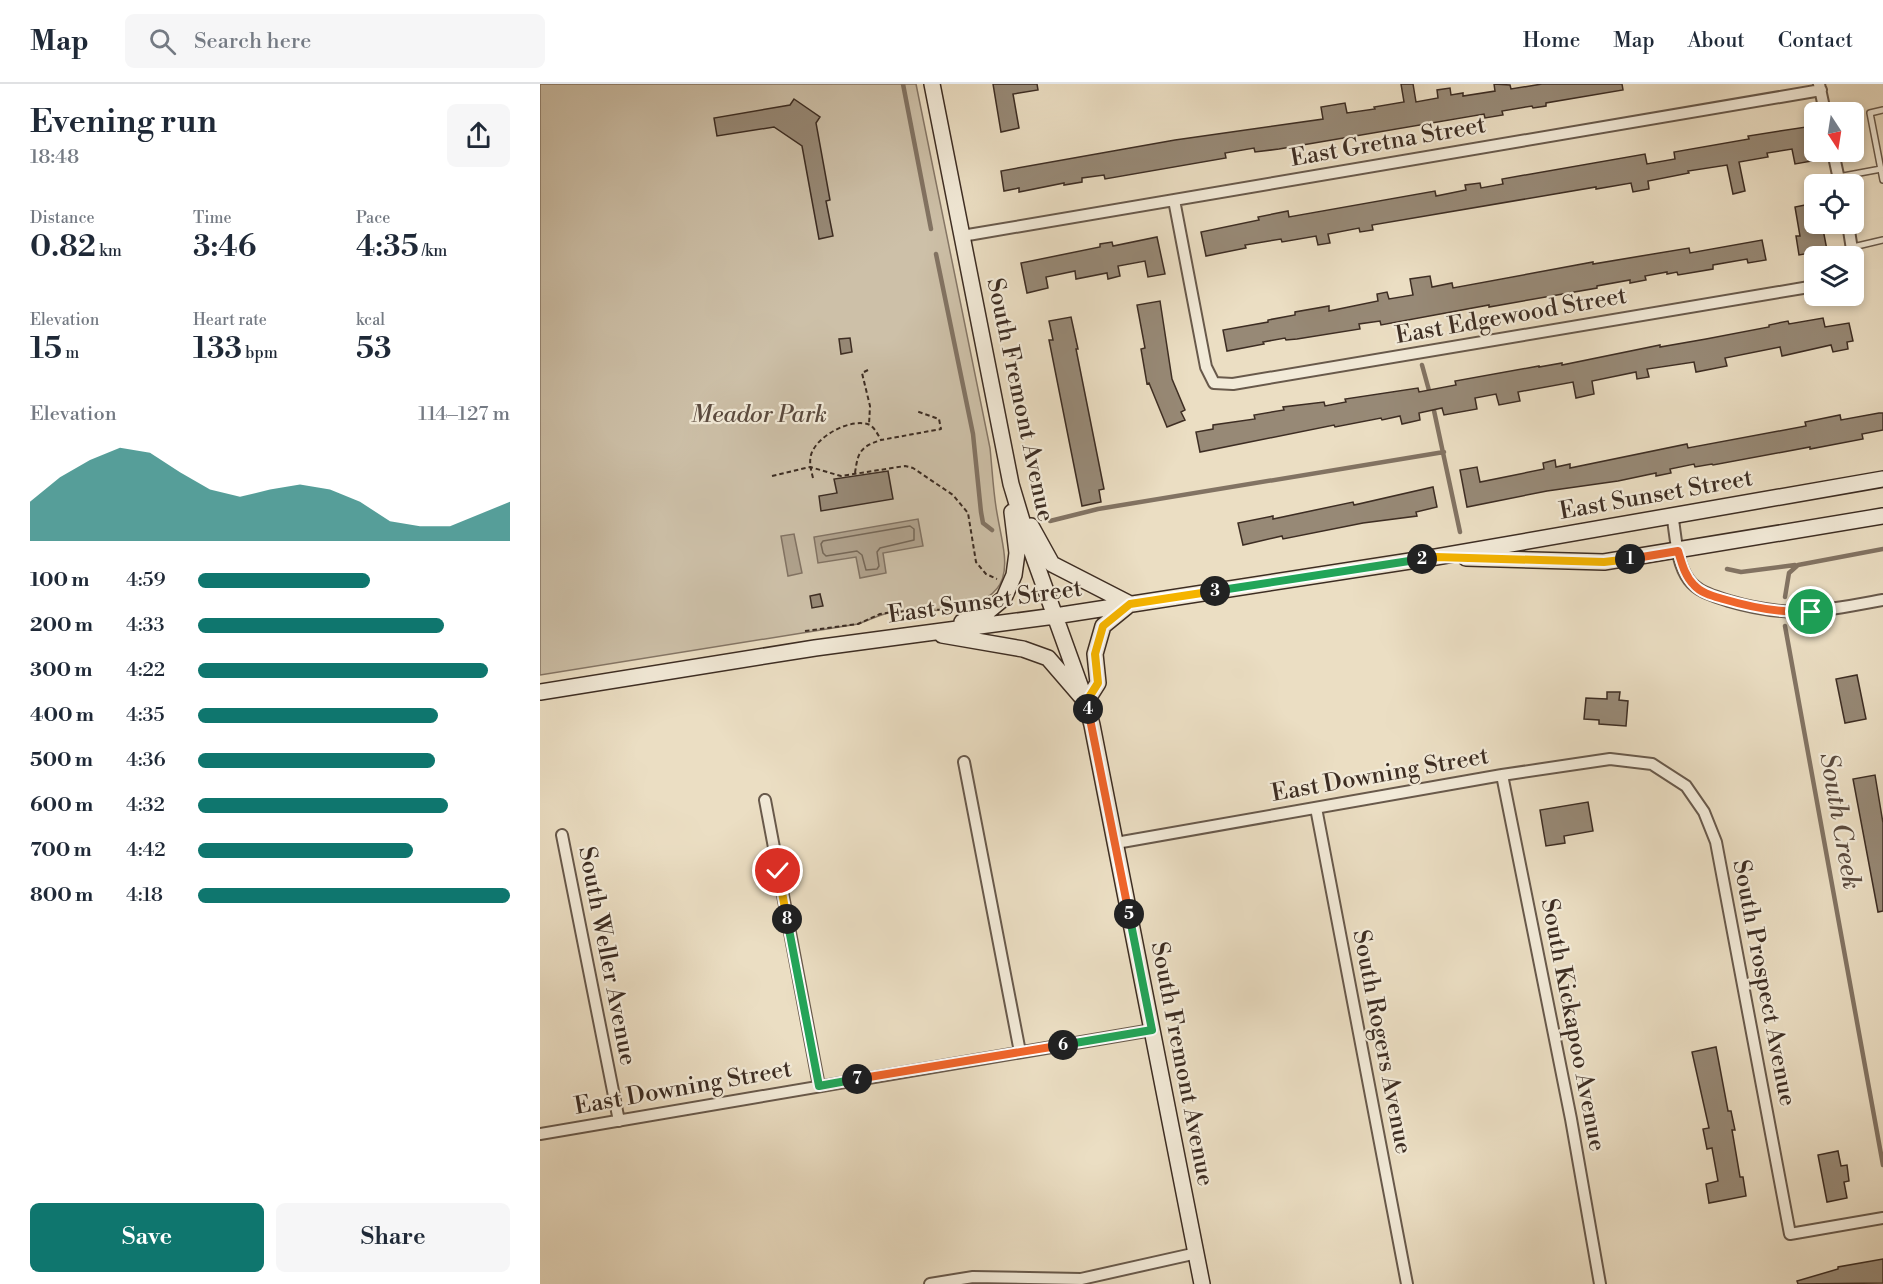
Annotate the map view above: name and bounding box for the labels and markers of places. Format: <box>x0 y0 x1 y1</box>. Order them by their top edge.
pin: 2 <box>1407 544 1437 574</box>
pin: 1 <box>1615 544 1645 574</box>
pin: 3 <box>1200 576 1230 606</box>
pin <box>1785 586 1836 637</box>
pin: 4 <box>1073 694 1103 724</box>
pin <box>752 845 803 896</box>
pin: 5 <box>1114 899 1144 929</box>
pin: 8 <box>772 904 802 934</box>
pin: 6 <box>1048 1030 1078 1060</box>
pin: 7 <box>842 1064 872 1094</box>

